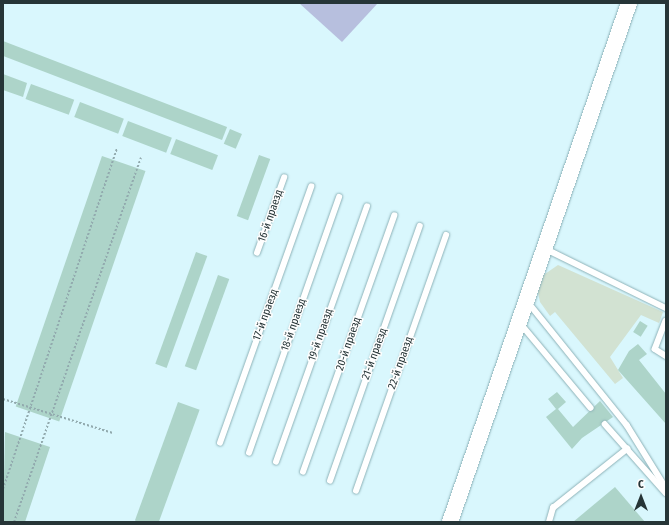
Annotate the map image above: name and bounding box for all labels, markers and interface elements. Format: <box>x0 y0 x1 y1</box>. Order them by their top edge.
street label: 16-й праезд <box>256 188 286 244</box>
street label: 17-й праезд <box>251 287 281 343</box>
street label: 18-й праезд <box>279 297 309 353</box>
street label: 19-й праезд <box>306 307 336 363</box>
street label: 20-й праезд <box>334 316 364 372</box>
street label: 21-й праезд <box>360 326 390 382</box>
street label: 22-й праезд <box>386 335 416 391</box>
north arrow <box>621 477 661 517</box>
text: С <box>638 478 644 491</box>

